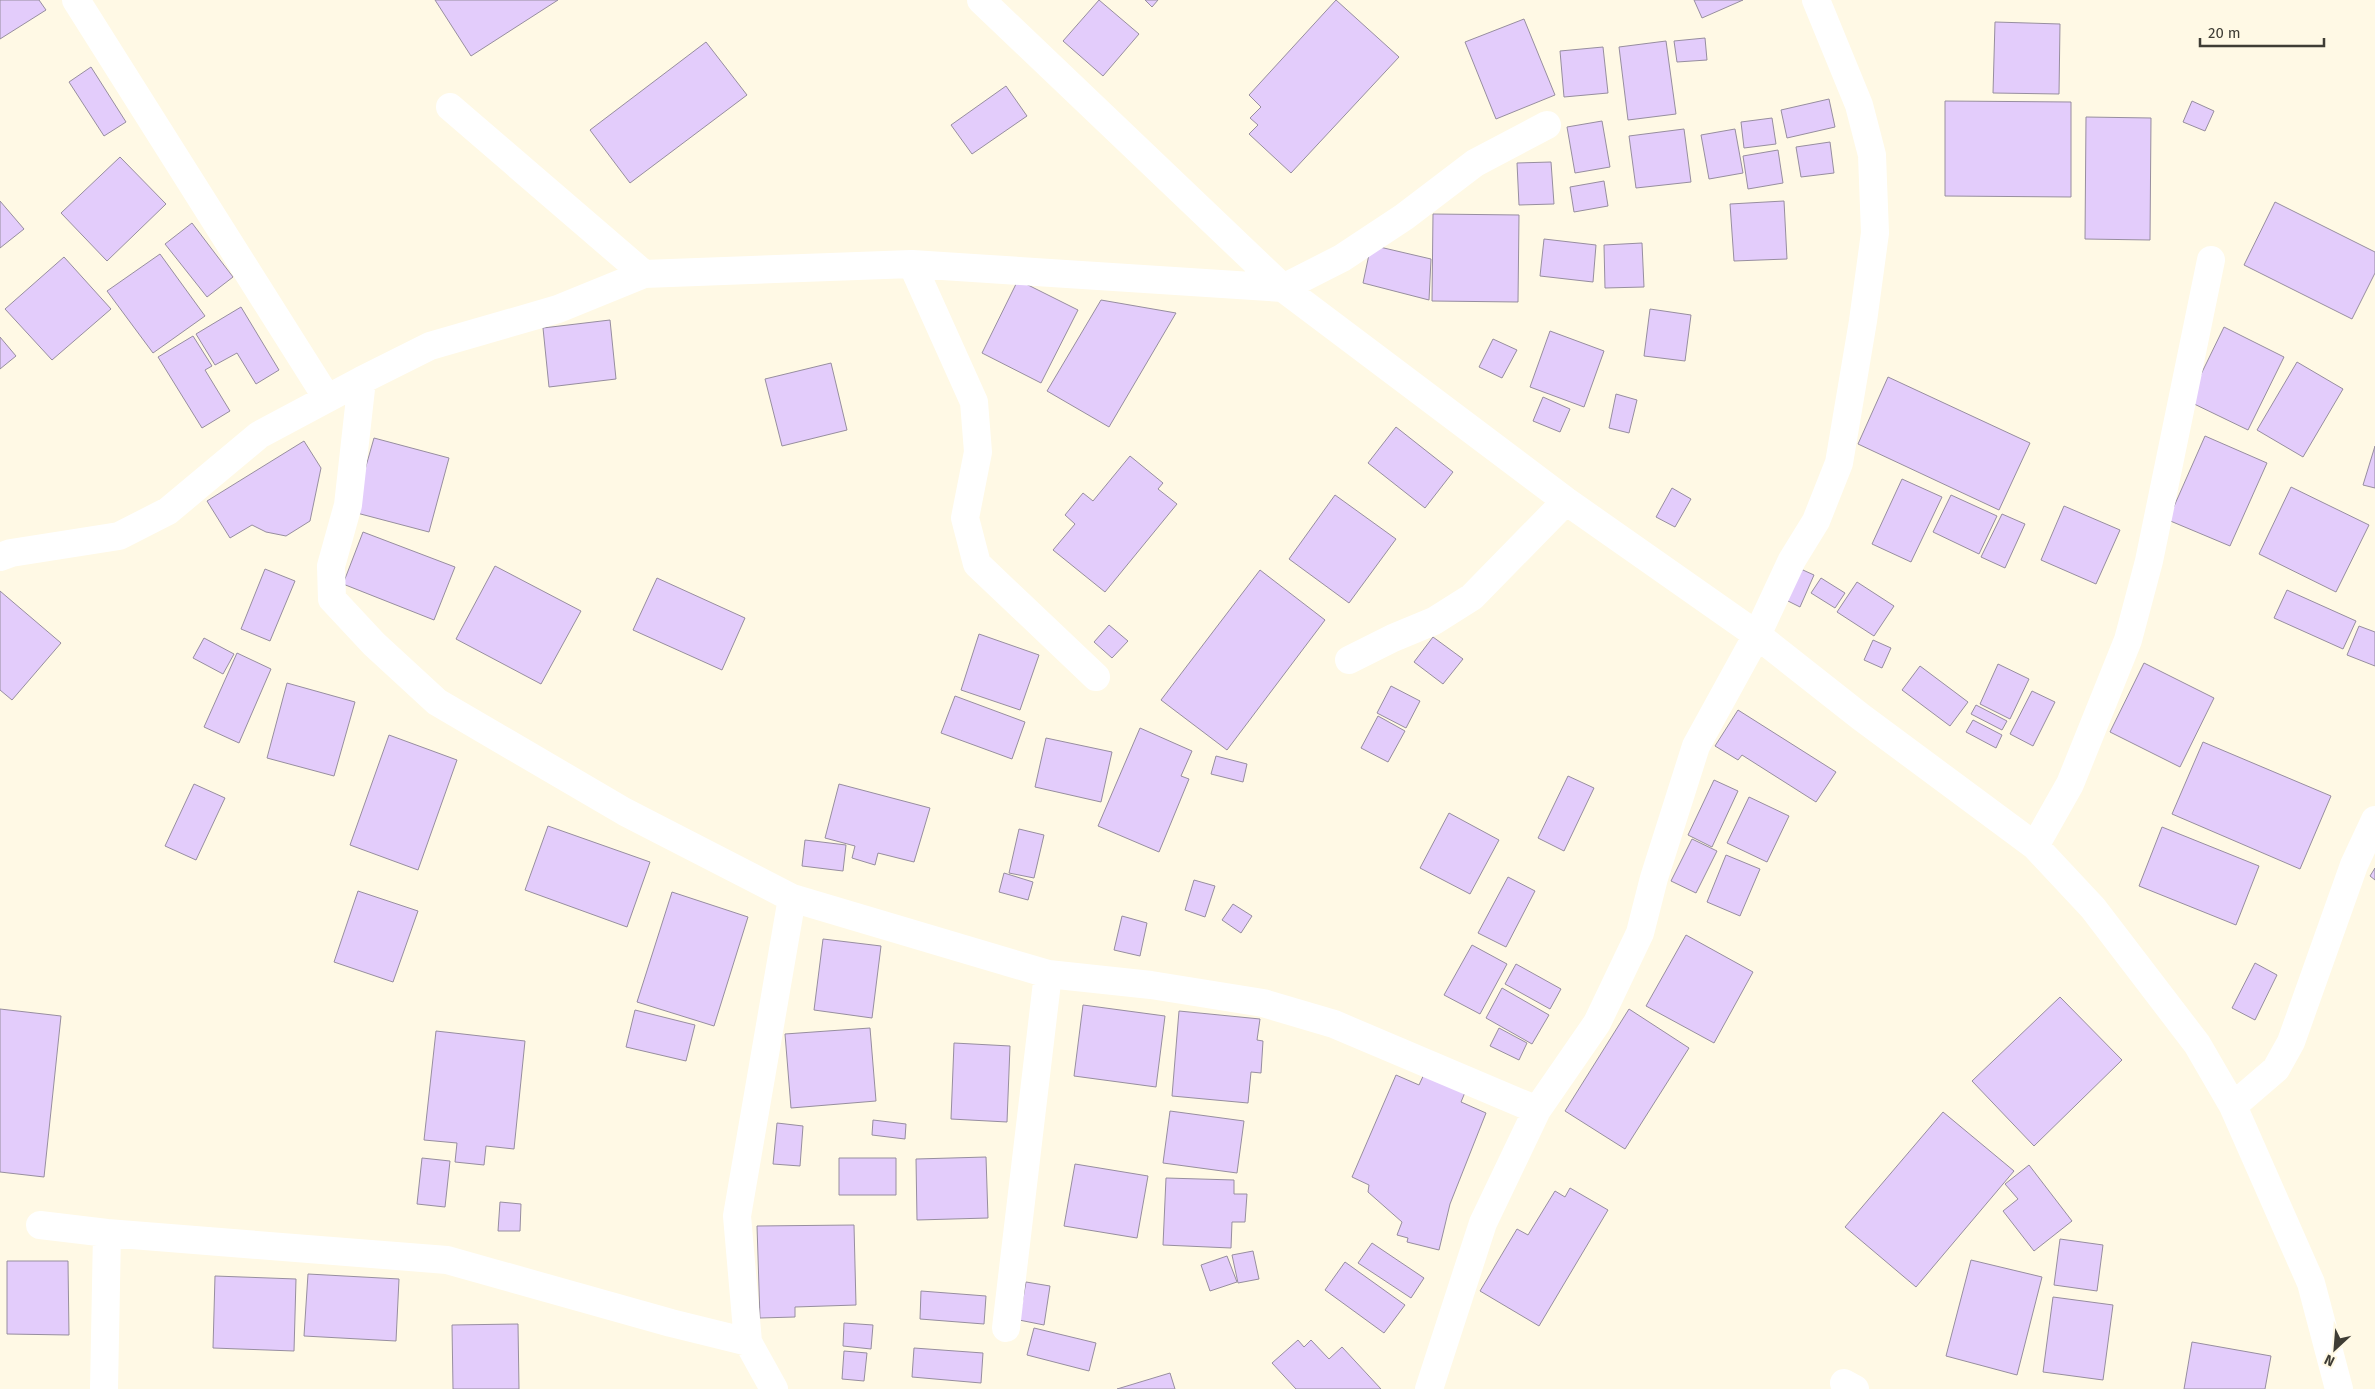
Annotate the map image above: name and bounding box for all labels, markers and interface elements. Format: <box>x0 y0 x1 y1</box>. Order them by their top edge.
scale bar <box>2200 15 2324 47</box>
text: 20 m <box>2208 24 2241 42</box>
north arrow <box>2310 1324 2360 1374</box>
text: N <box>2322 1351 2337 1370</box>

